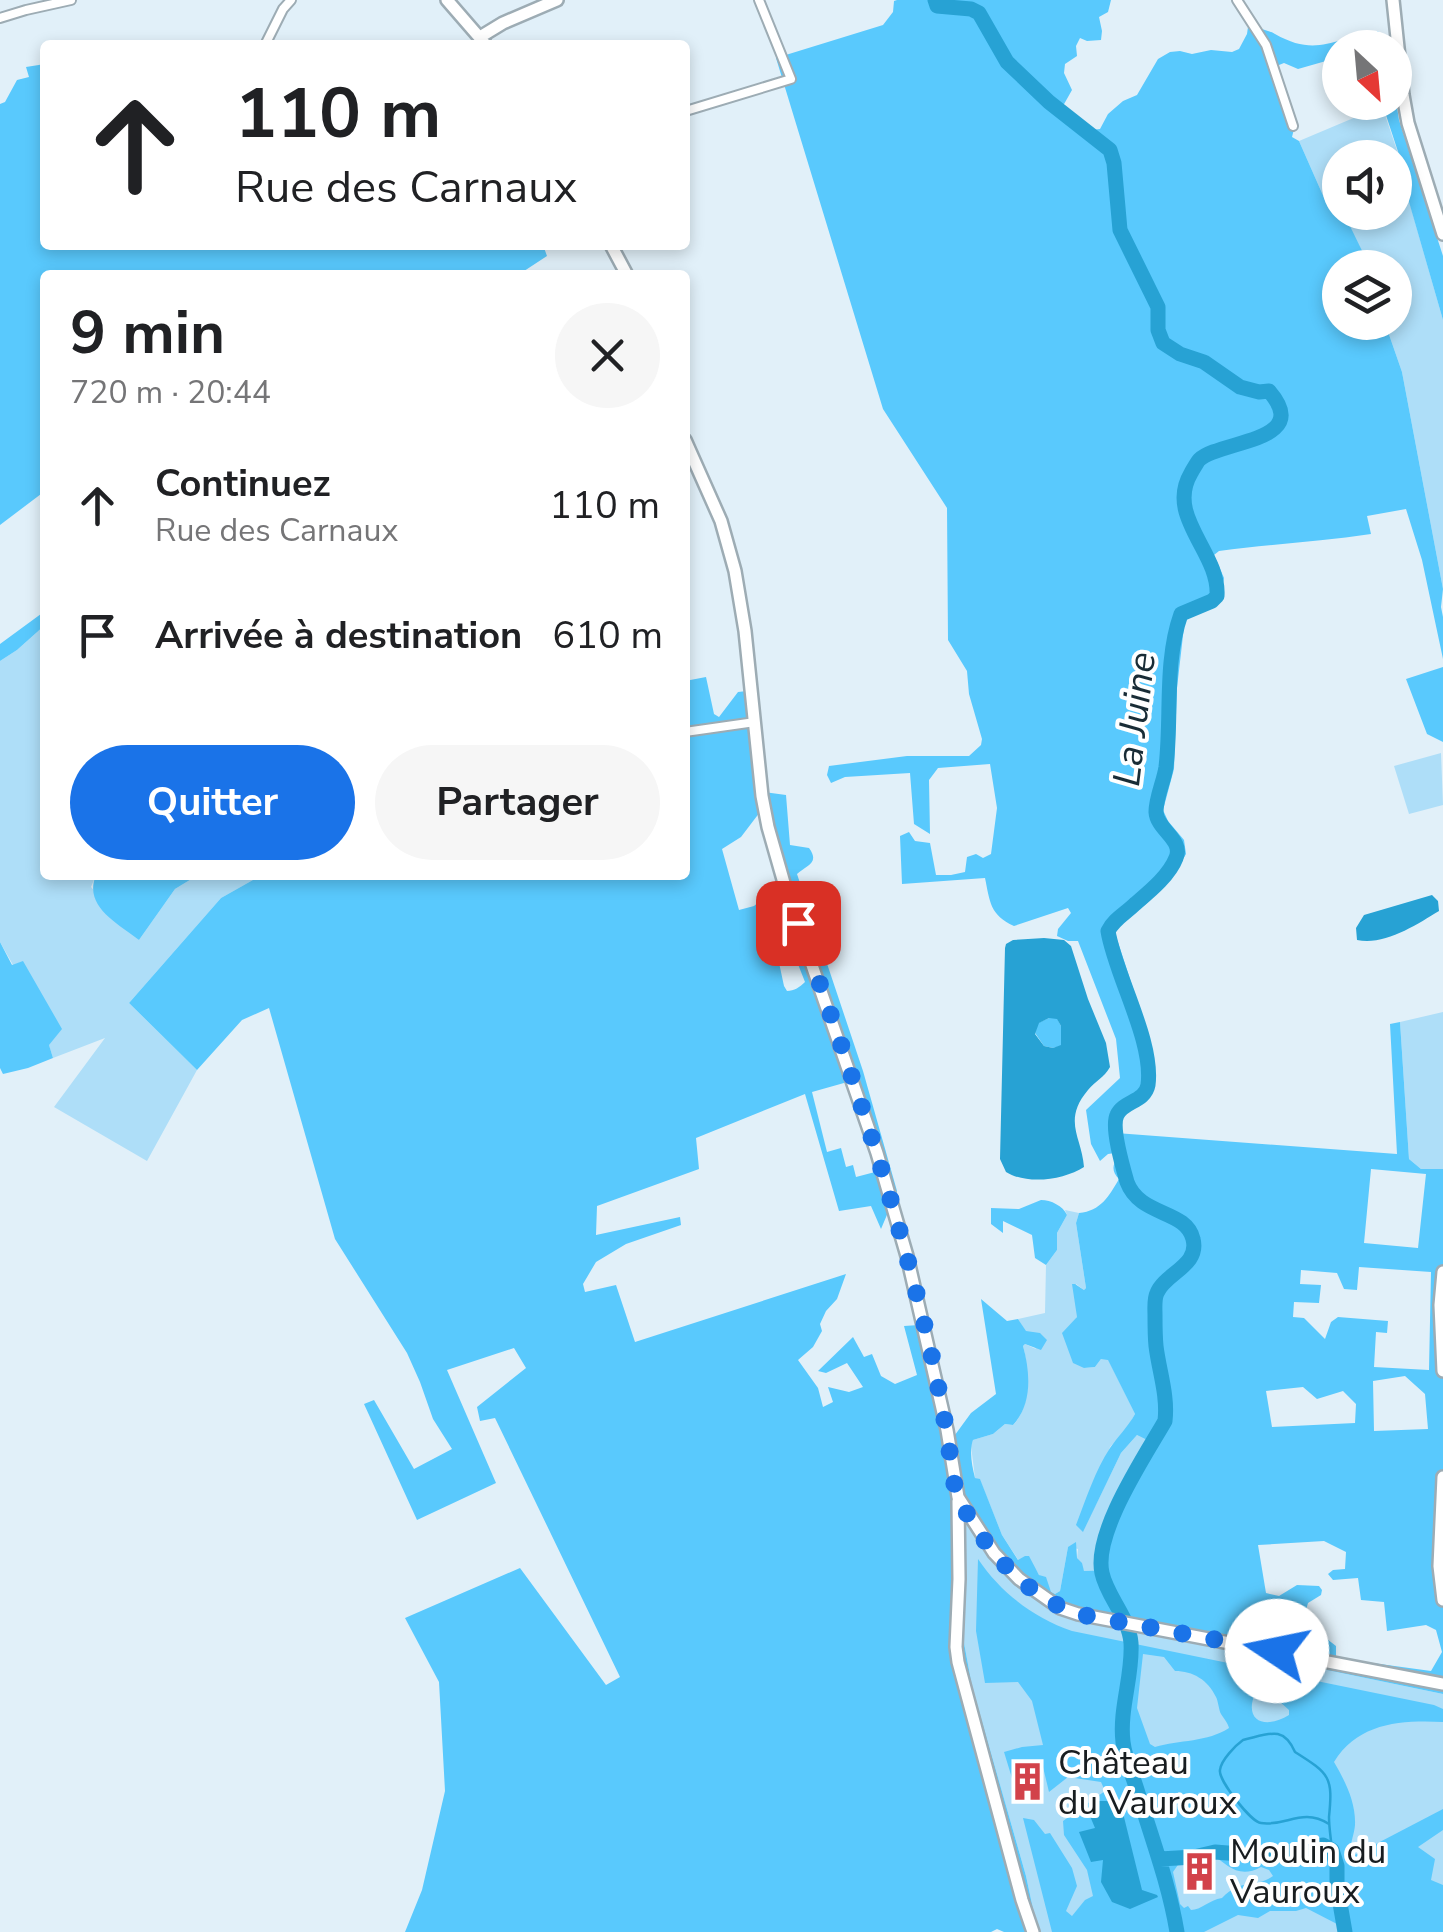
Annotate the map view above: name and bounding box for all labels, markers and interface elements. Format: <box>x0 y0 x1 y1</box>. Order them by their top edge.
north arrow <box>1322 30 1412 120</box>
map controls <box>1322 30 1412 340</box>
text: 110 m <box>235 66 441 162</box>
icon: ahead <box>70 80 200 210</box>
button: sound <box>1322 140 1412 230</box>
text: Rue des Carnaux <box>235 157 577 218</box>
button: layers <box>1322 250 1412 340</box>
text: 9 min <box>70 292 225 374</box>
button: close <box>555 303 660 408</box>
text: 720 m · 20:44 <box>70 371 271 414</box>
text: Continuez <box>155 458 330 509</box>
icon: ahead <box>70 478 125 533</box>
text: 110 m <box>549 480 660 531</box>
text: Rue des Carnaux <box>155 509 398 552</box>
icon: arrive <box>70 608 125 663</box>
text: Arrivée à destination <box>155 610 522 661</box>
text: 610 m <box>552 610 663 661</box>
water label: La Juine <box>1101 649 1168 789</box>
button: Quitter <box>70 745 355 860</box>
button: Partager <box>375 745 660 860</box>
pin <box>756 881 841 966</box>
icon: arrive <box>771 896 826 951</box>
position arrow <box>1225 1599 1329 1703</box>
place label: Château du Vauroux <box>1058 1739 1237 1826</box>
building icon: Château du Vauroux <box>1007 1761 1049 1803</box>
place label: Moulin du Vauroux <box>1229 1828 1386 1915</box>
building icon: Moulin du Vauroux <box>1179 1850 1221 1892</box>

